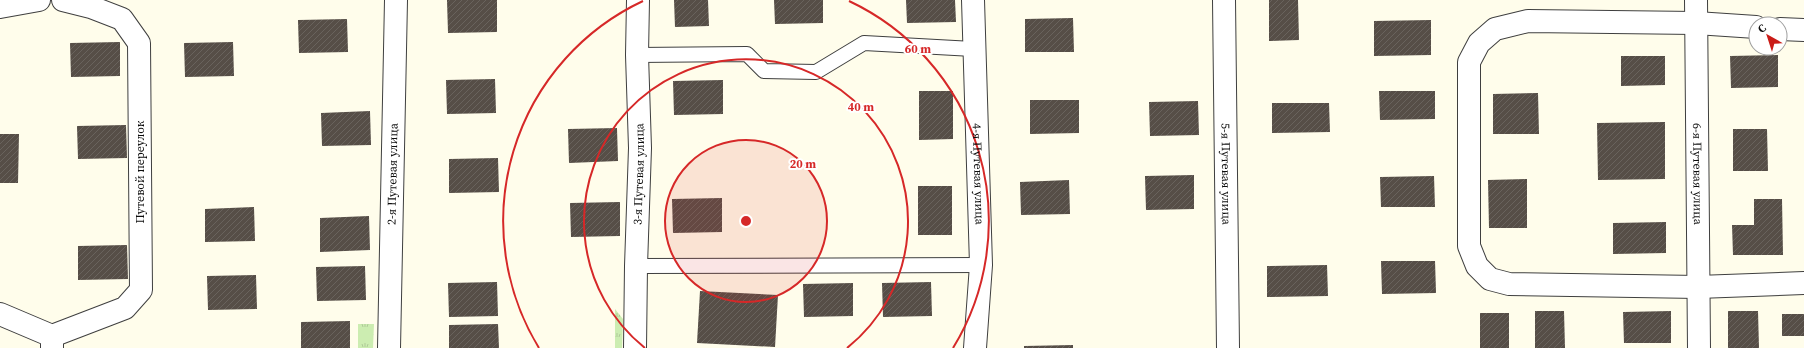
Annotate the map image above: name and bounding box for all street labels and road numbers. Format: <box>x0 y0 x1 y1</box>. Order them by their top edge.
street label: Путевой переулок <box>132 120 148 223</box>
street label: 2-я Путевая улица <box>383 122 402 225</box>
street label: 3-я Путевая улица <box>629 122 648 225</box>
street label: 4-я Путевая улица <box>969 123 988 226</box>
street label: 5-я Путевая улица <box>1217 123 1235 226</box>
street label: 6-я Путевая улица <box>1689 123 1706 226</box>

